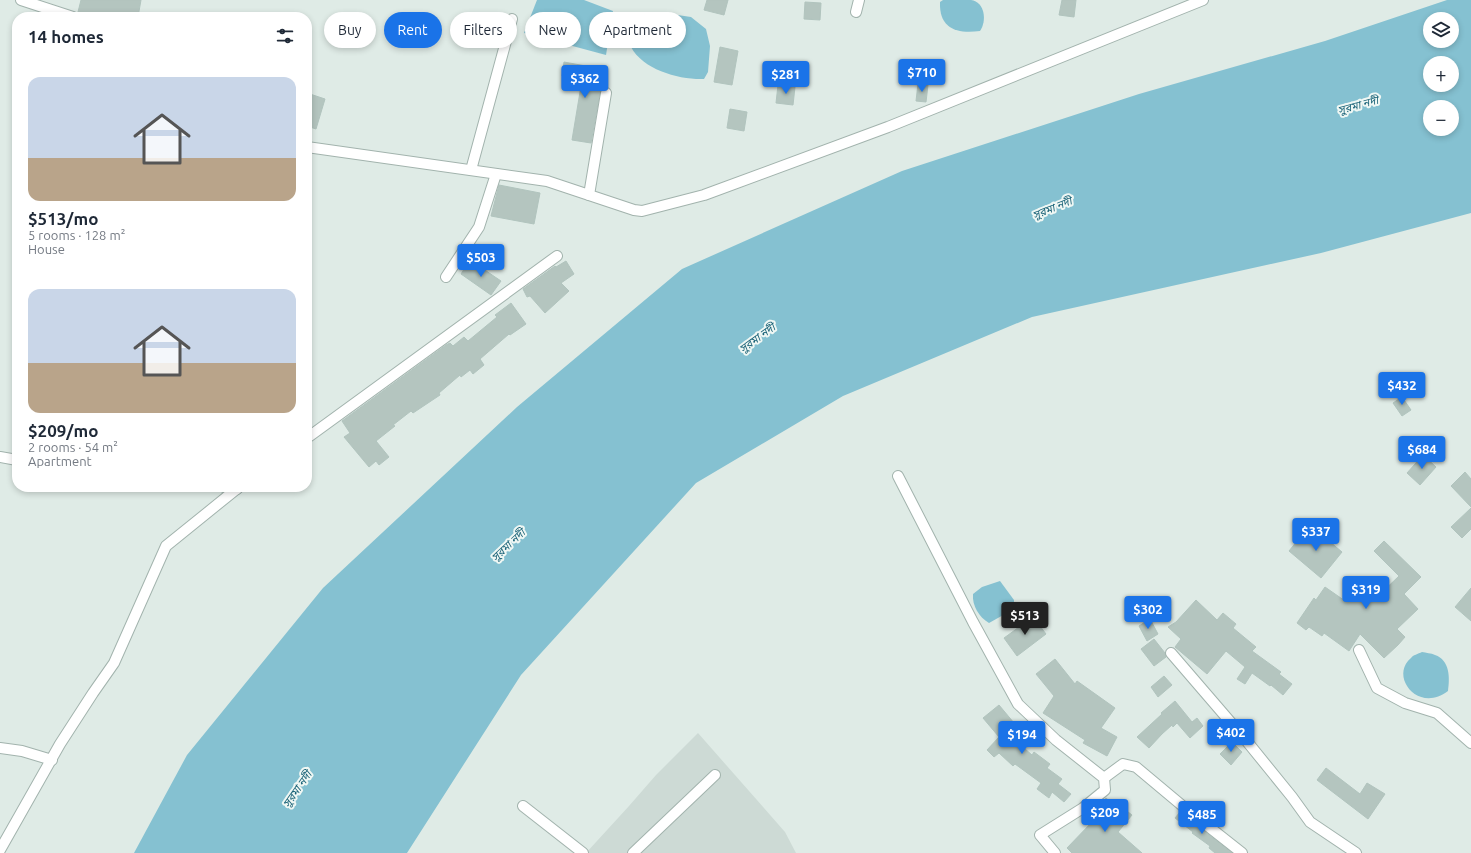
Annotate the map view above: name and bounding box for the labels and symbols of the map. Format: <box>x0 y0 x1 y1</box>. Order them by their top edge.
pin: $710 <box>898 59 946 93</box>
pin: $281 <box>762 61 810 95</box>
pin: $362 <box>561 65 609 99</box>
water label: সুরমা নদী <box>1337 93 1382 117</box>
water label: সুরমা নদী <box>1031 194 1076 222</box>
pin: $503 <box>457 244 505 278</box>
water label: সুরমা নদী <box>737 320 779 356</box>
pin: $432 <box>1378 372 1426 406</box>
pin: $684 <box>1398 436 1446 470</box>
pin: $337 <box>1292 518 1340 552</box>
water label: সুরমা নদী <box>489 525 529 564</box>
pin: $319 <box>1342 576 1390 610</box>
pin: $302 <box>1124 596 1172 630</box>
pin: $513 <box>1001 602 1049 636</box>
pin: $402 <box>1207 719 1255 753</box>
pin: $194 <box>998 721 1046 755</box>
water label: সুরমা নদী <box>280 767 316 810</box>
pin: $209 <box>1081 799 1129 833</box>
pin: $485 <box>1178 801 1226 835</box>

